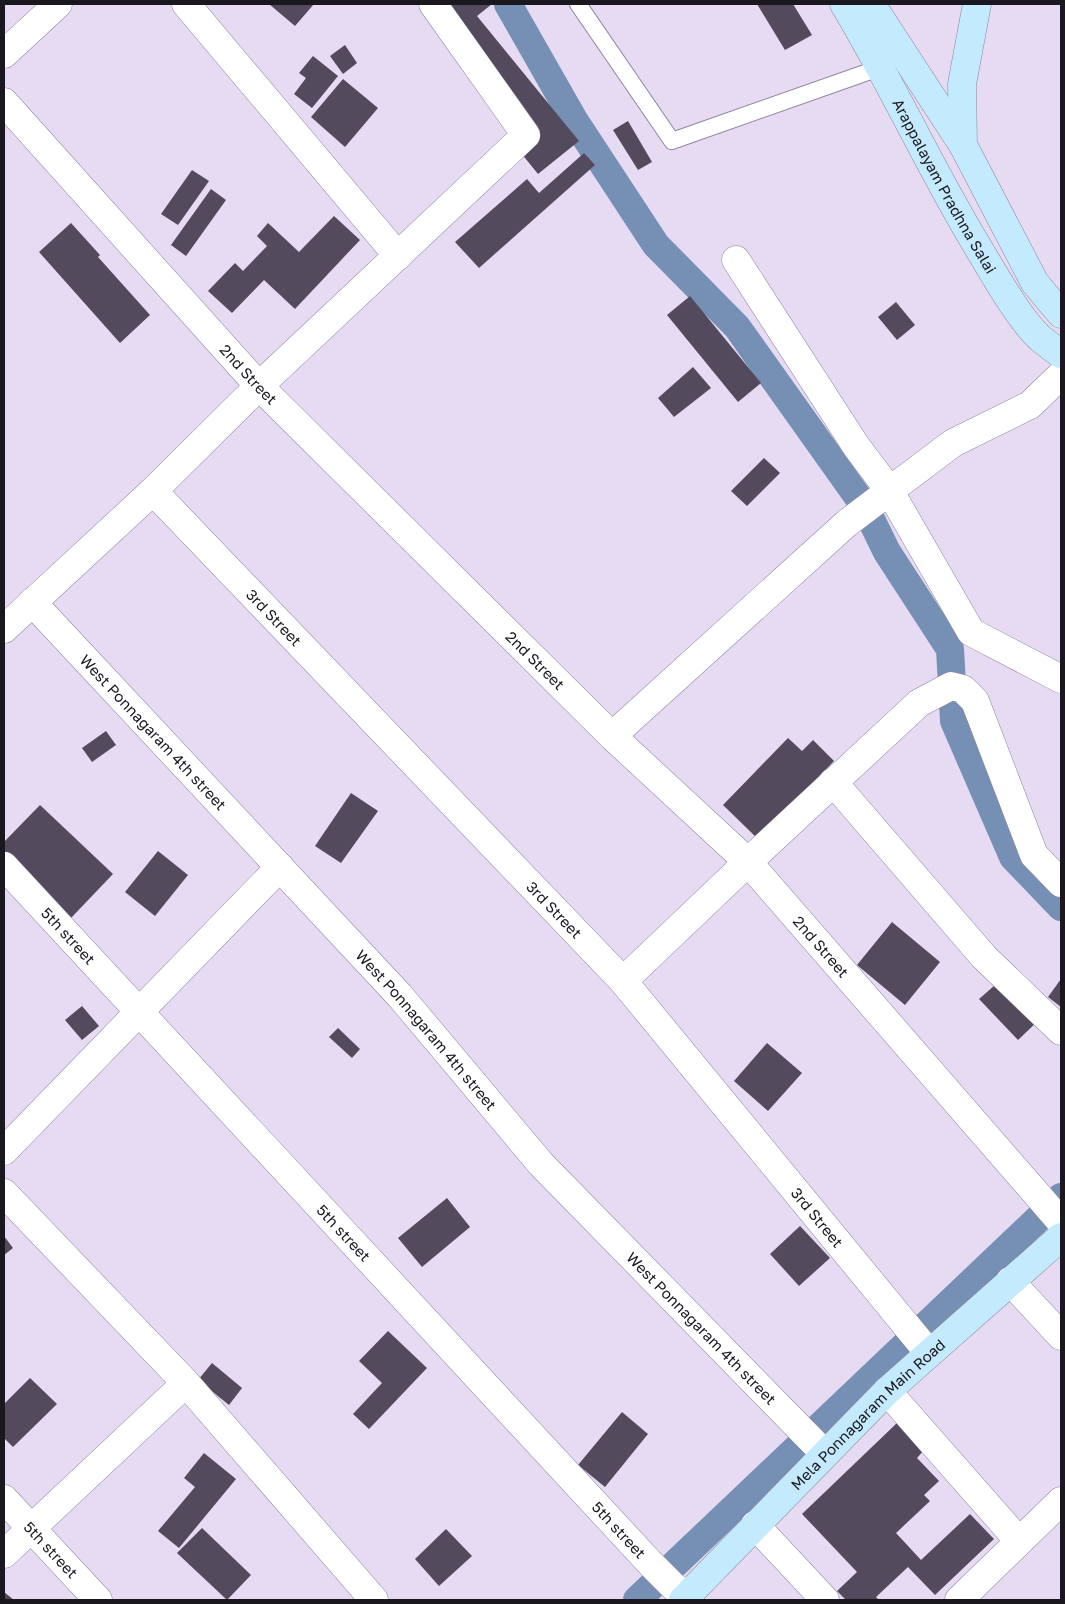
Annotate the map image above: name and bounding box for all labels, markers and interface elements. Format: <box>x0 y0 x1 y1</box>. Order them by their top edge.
street label: Arappalayam Pradhna Salai <box>889 95 1000 276</box>
street label: 2nd Street <box>217 340 281 408</box>
street label: 3rd Street <box>243 585 306 649</box>
street label: 2nd Street <box>502 627 569 693</box>
street label: West Ponnagaram 4th street <box>77 651 230 814</box>
street label: 3rd Street <box>523 877 586 942</box>
street label: 5th street <box>38 904 99 968</box>
street label: 2nd Street <box>790 912 853 981</box>
street label: West Ponnagaram 4th street <box>352 946 501 1114</box>
street label: 3rd Street <box>788 1184 847 1251</box>
street label: 5th street <box>313 1201 375 1265</box>
street label: West Ponnagaram 4th street <box>623 1248 780 1408</box>
street label: Mela Ponnagaram Main Road <box>787 1335 949 1493</box>
street label: 5th street <box>589 1498 650 1562</box>
street label: 5th street <box>20 1517 82 1582</box>

